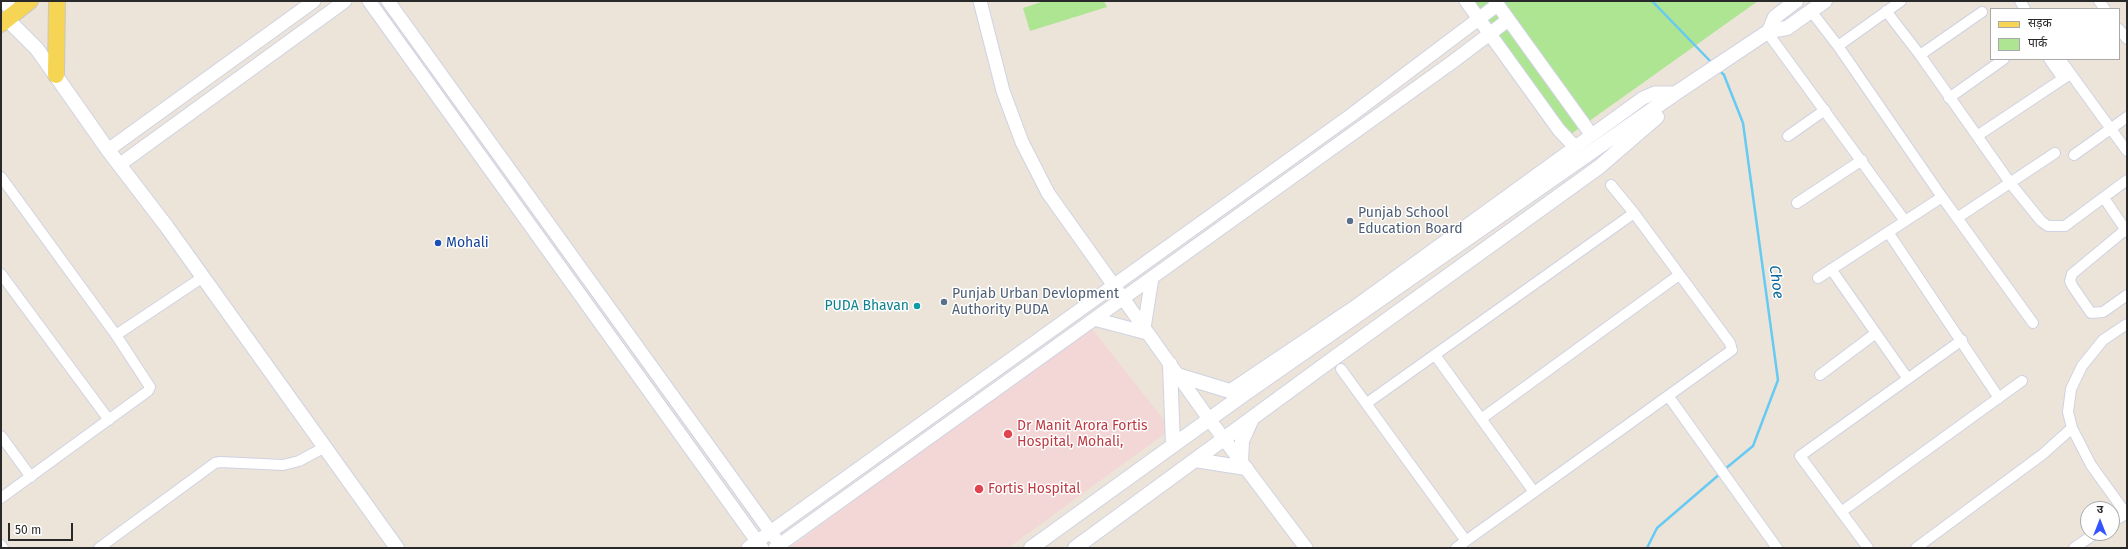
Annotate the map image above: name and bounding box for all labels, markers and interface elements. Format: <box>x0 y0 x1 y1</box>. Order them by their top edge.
legend <box>1990 8 2120 60</box>
text: सड़क <box>2028 16 2052 30</box>
text: पार्क <box>2028 36 2047 50</box>
place label: Punjab School Education Board <box>1358 205 1463 238</box>
marker: Punjab School Education Board <box>1345 216 1355 226</box>
place label: Mohali <box>446 235 489 251</box>
marker: Mohali <box>433 238 443 248</box>
water label: Choe <box>1765 264 1787 300</box>
place label: Punjab Urban Devlopment Authority PUDA <box>952 286 1119 318</box>
marker: Punjab Urban Devlopment Authority PUDA <box>939 297 949 307</box>
place label: PUDA Bhavan <box>824 298 909 314</box>
marker: PUDA Bhavan <box>912 301 922 311</box>
place label: Dr Manit Arora Fortis Hospital, Mohali, <box>1017 418 1147 450</box>
marker: Dr Manit Arora Fortis Hospital, Mohali, <box>1002 428 1014 440</box>
place label: Fortis Hospital <box>988 481 1080 497</box>
marker: Fortis Hospital <box>973 483 985 495</box>
north arrow <box>2080 501 2120 541</box>
text: उ <box>2097 503 2103 516</box>
scale bar <box>10 515 75 541</box>
text: 50 m <box>15 523 41 537</box>

